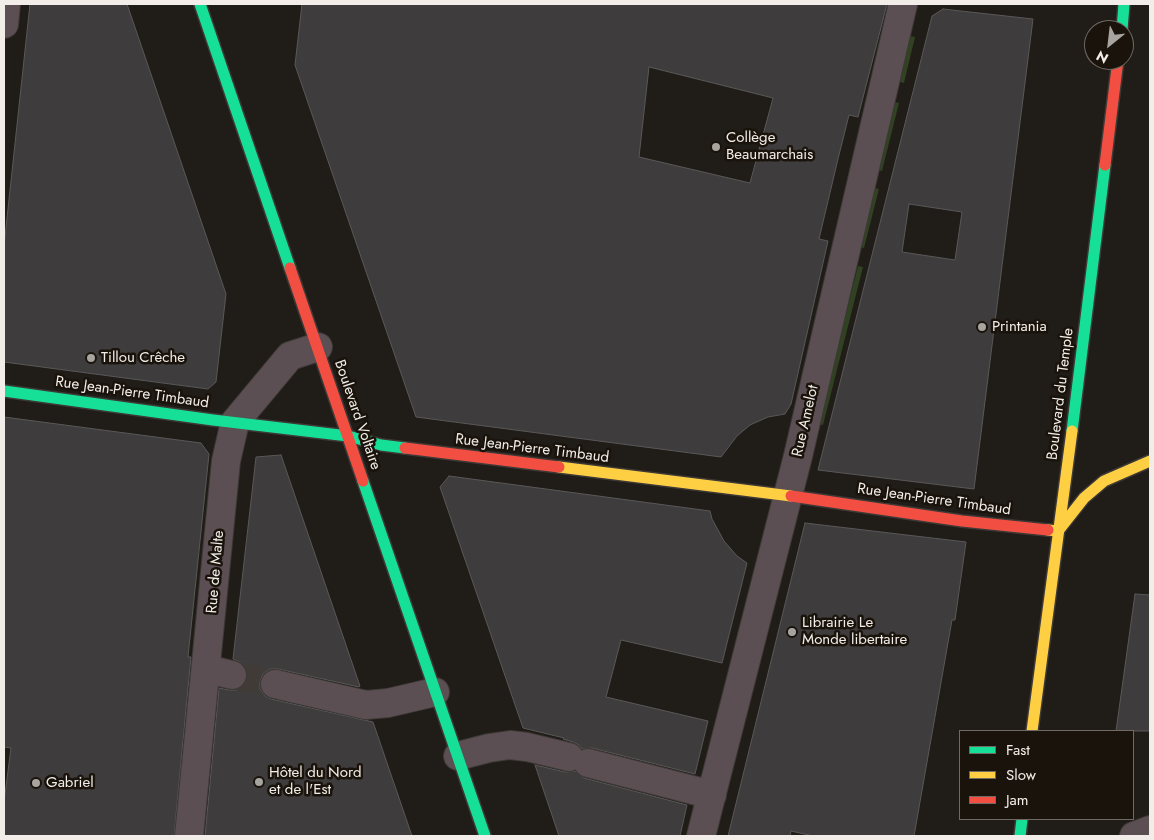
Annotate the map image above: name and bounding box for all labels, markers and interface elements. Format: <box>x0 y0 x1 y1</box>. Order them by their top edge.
north arrow <box>1084 20 1134 70</box>
text: N <box>1092 46 1112 69</box>
place label: Collège Beaumarchais <box>726 129 813 164</box>
marker: Collège Beaumarchais <box>710 141 722 153</box>
place label: Printania <box>992 318 1047 336</box>
marker: Printania <box>976 321 988 333</box>
street label: Boulevard du Temple <box>1044 327 1078 461</box>
place label: Tillou Crêche <box>101 349 185 367</box>
marker: Tillou Crêche <box>85 352 97 364</box>
street label: Boulevard Voltaire <box>330 358 384 472</box>
street label: Rue Jean-Pierre Timbaud <box>54 373 210 413</box>
street label: Rue Amelot <box>789 383 823 459</box>
street label: Rue Jean-Pierre Timbaud <box>454 431 610 467</box>
street label: Rue Jean-Pierre Timbaud <box>856 480 1012 520</box>
street label: Rue de Malte <box>203 530 229 614</box>
place label: Librairie Le Monde libertaire <box>802 614 907 649</box>
marker: Librairie Le Monde libertaire <box>786 626 798 638</box>
legend <box>959 730 1134 820</box>
text: Fast <box>1006 739 1030 761</box>
place label: Hôtel du Nord et de l'Est <box>269 764 362 799</box>
text: Slow <box>1006 764 1036 786</box>
place label: Gabriel <box>46 774 94 792</box>
marker: Hôtel du Nord et de l'Est <box>253 776 265 788</box>
marker: Gabriel <box>30 777 42 789</box>
text: Jam <box>1006 789 1029 811</box>

